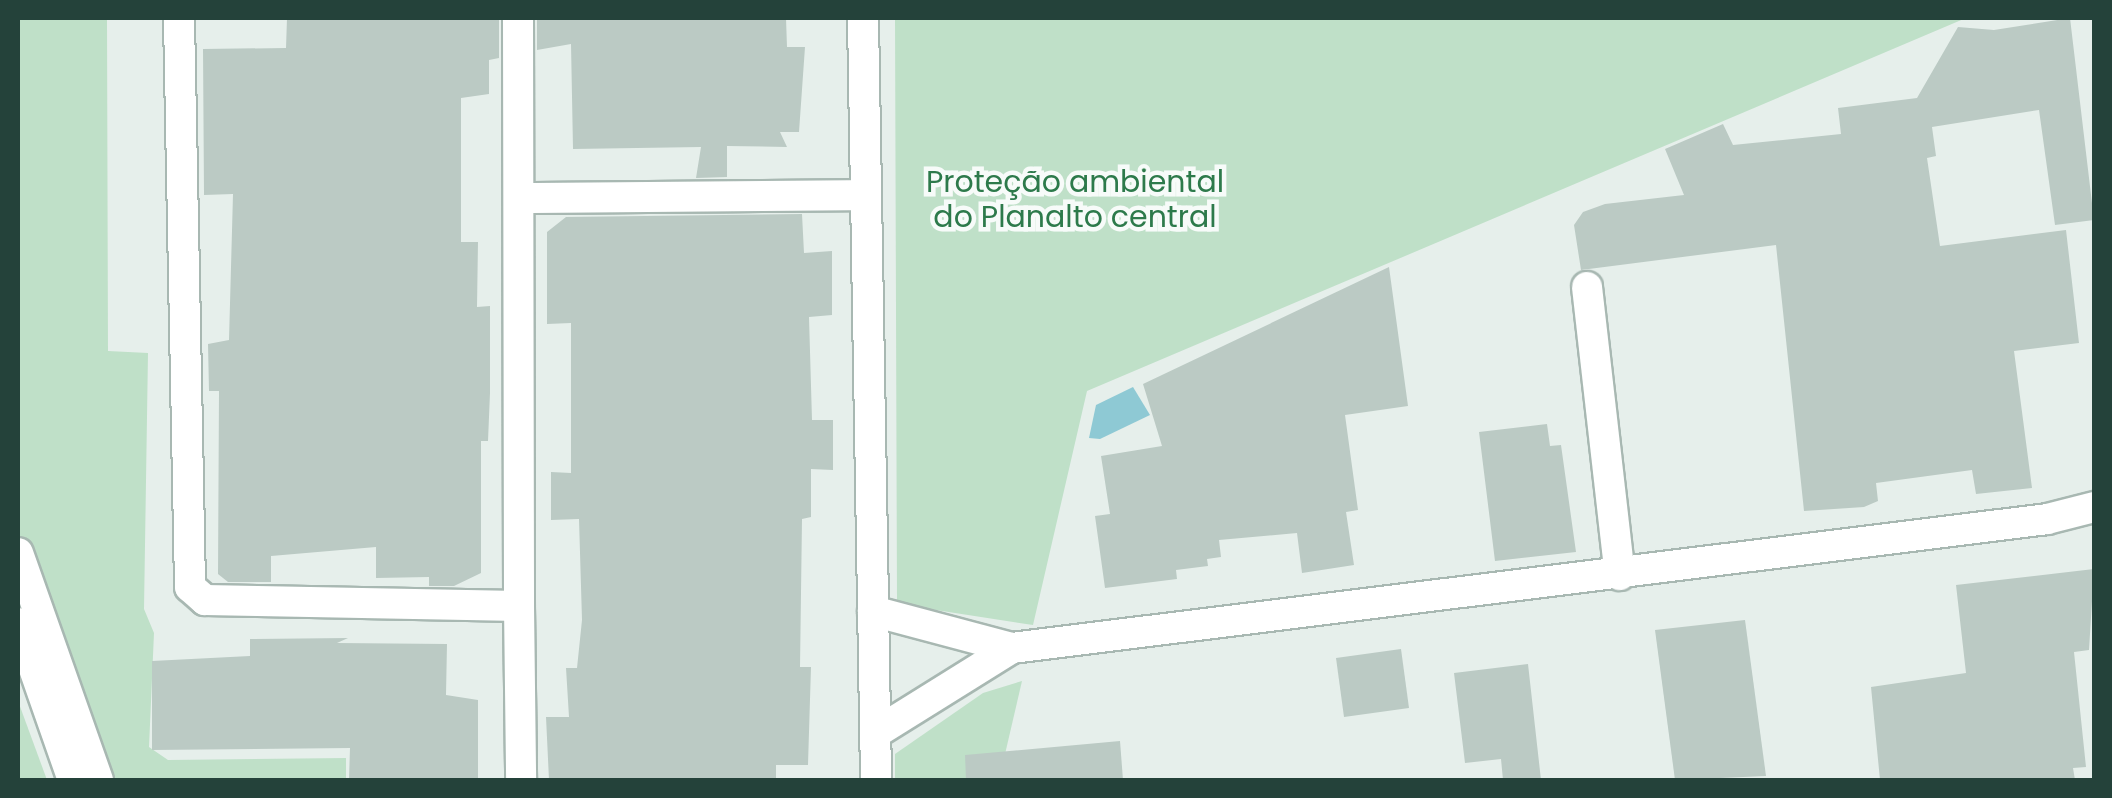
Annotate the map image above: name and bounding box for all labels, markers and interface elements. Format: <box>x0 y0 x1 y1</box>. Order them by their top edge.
park label: Proteção ambiental do Planalto central <box>926 164 1224 234</box>

